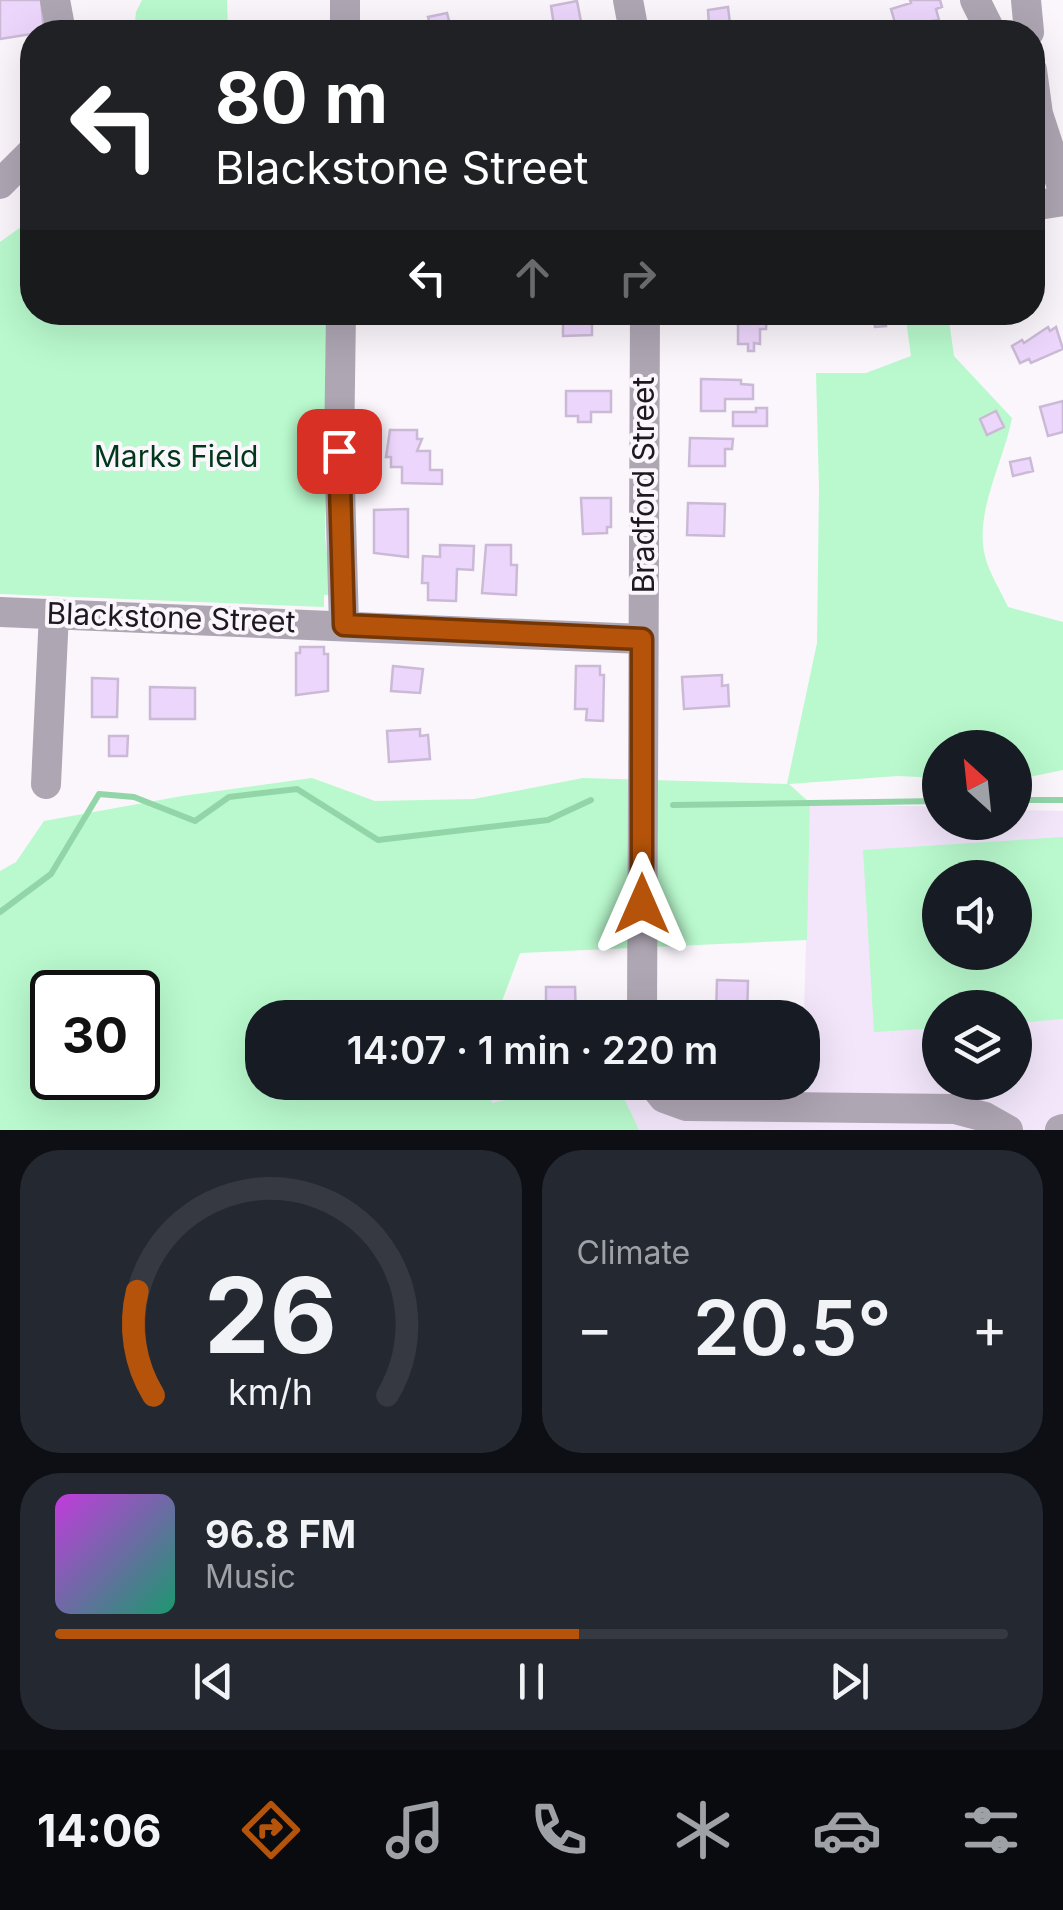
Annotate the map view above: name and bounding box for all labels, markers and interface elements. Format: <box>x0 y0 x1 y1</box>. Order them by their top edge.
text: 80 m <box>215 55 388 140</box>
icon: left <box>50 60 180 190</box>
text: Blackstone Street <box>215 140 589 195</box>
icon: left <box>400 250 455 305</box>
icon: ahead <box>505 250 560 305</box>
icon: right <box>610 250 665 305</box>
street label: Bradford Street <box>625 377 661 593</box>
pin <box>297 409 382 494</box>
icon: arrive <box>312 424 367 479</box>
park label: Marks Field <box>94 438 258 474</box>
street label: Blackstone Street <box>46 595 296 639</box>
north arrow <box>922 730 1032 840</box>
map controls <box>922 730 1032 1100</box>
position arrow <box>590 852 694 956</box>
button: sound <box>922 860 1032 970</box>
speed limit sign: 30 <box>30 970 160 1100</box>
button: layers <box>922 990 1032 1100</box>
text: 14:07 · 1 min · 220 m <box>347 1027 718 1073</box>
text: Climate <box>577 1233 690 1272</box>
text: 26 <box>204 1252 337 1378</box>
text: 20.5° <box>693 1282 892 1373</box>
text: − <box>577 1295 613 1361</box>
text: + <box>972 1295 1008 1361</box>
text: km/h <box>228 1370 313 1414</box>
text: 96.8 FM <box>205 1511 356 1557</box>
text: Music <box>205 1557 296 1596</box>
icon: previous <box>186 1654 241 1709</box>
icon: pause <box>504 1654 559 1709</box>
icon: next <box>822 1654 877 1709</box>
icon: directions <box>236 1795 306 1865</box>
icon: music <box>380 1795 450 1865</box>
icon: phone <box>524 1795 594 1865</box>
icon: climate <box>668 1795 738 1865</box>
icon: car <box>812 1795 882 1865</box>
icon: filters <box>956 1795 1026 1865</box>
text: 14:06 <box>37 1803 161 1858</box>

